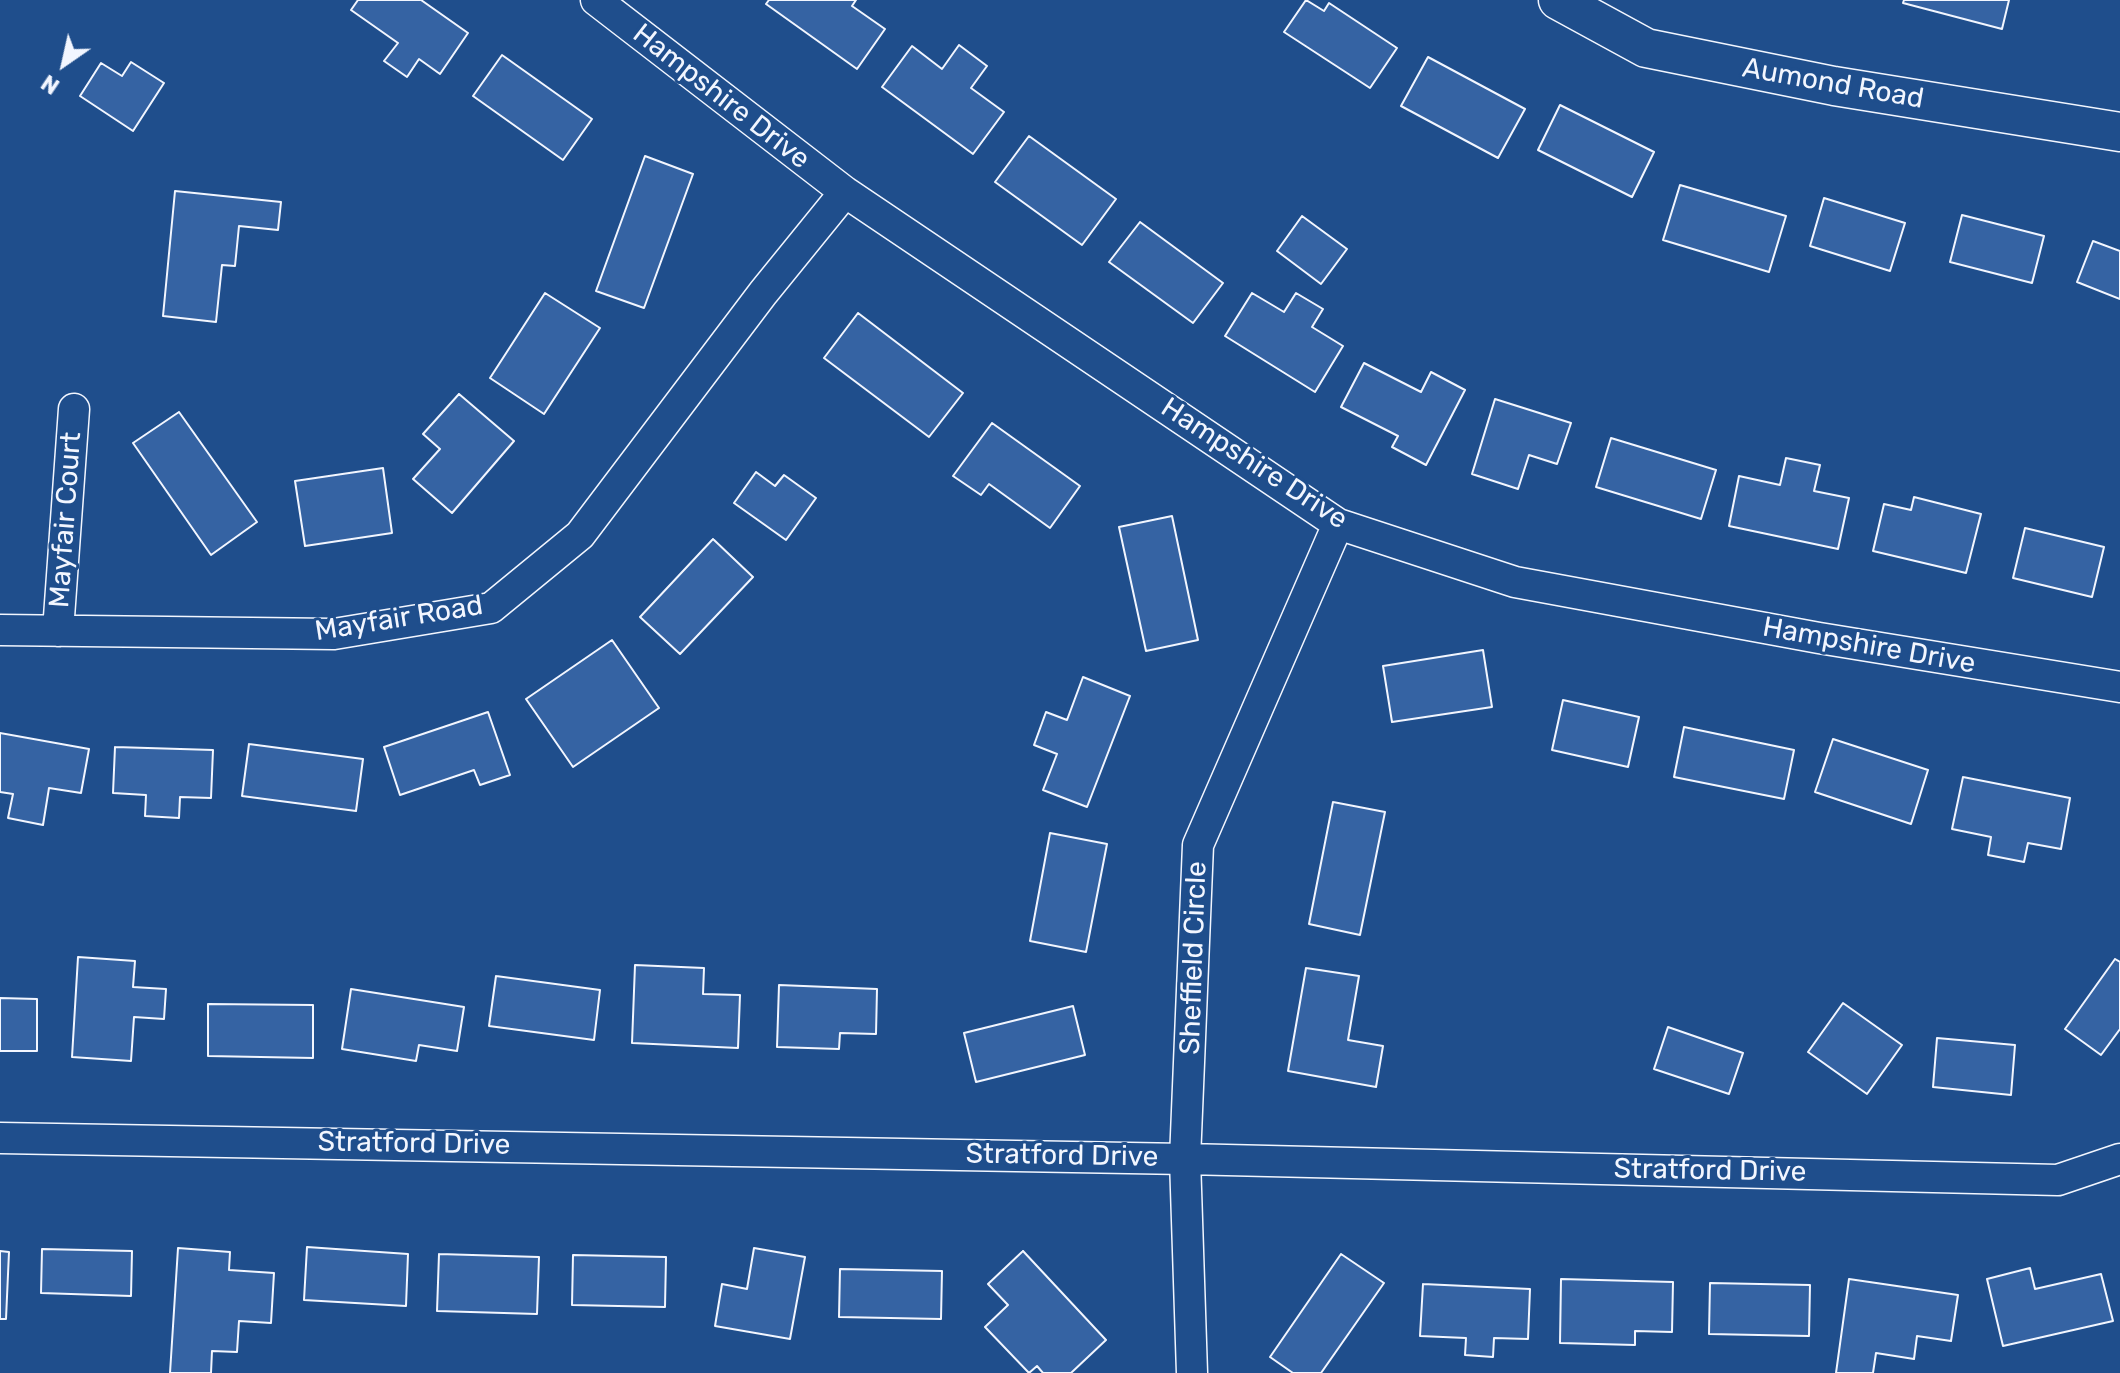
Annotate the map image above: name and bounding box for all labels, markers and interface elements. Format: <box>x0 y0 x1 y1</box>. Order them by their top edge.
street label: Hampshire Drive <box>626 17 816 177</box>
north arrow <box>24 24 104 104</box>
street label: Aumond Road <box>1740 52 1926 116</box>
text: N <box>36 69 64 100</box>
street label: Hampshire Drive <box>1155 391 1353 537</box>
street label: Mayfair Court <box>43 431 89 609</box>
street label: Mayfair Road <box>313 589 485 649</box>
street label: Hampshire Drive <box>1760 611 1978 681</box>
street label: Sheffield Circle <box>1174 861 1214 1055</box>
street label: Stratford Drive <box>317 1126 511 1162</box>
street label: Stratford Drive <box>965 1138 1159 1174</box>
street label: Stratford Drive <box>1613 1153 1807 1189</box>

